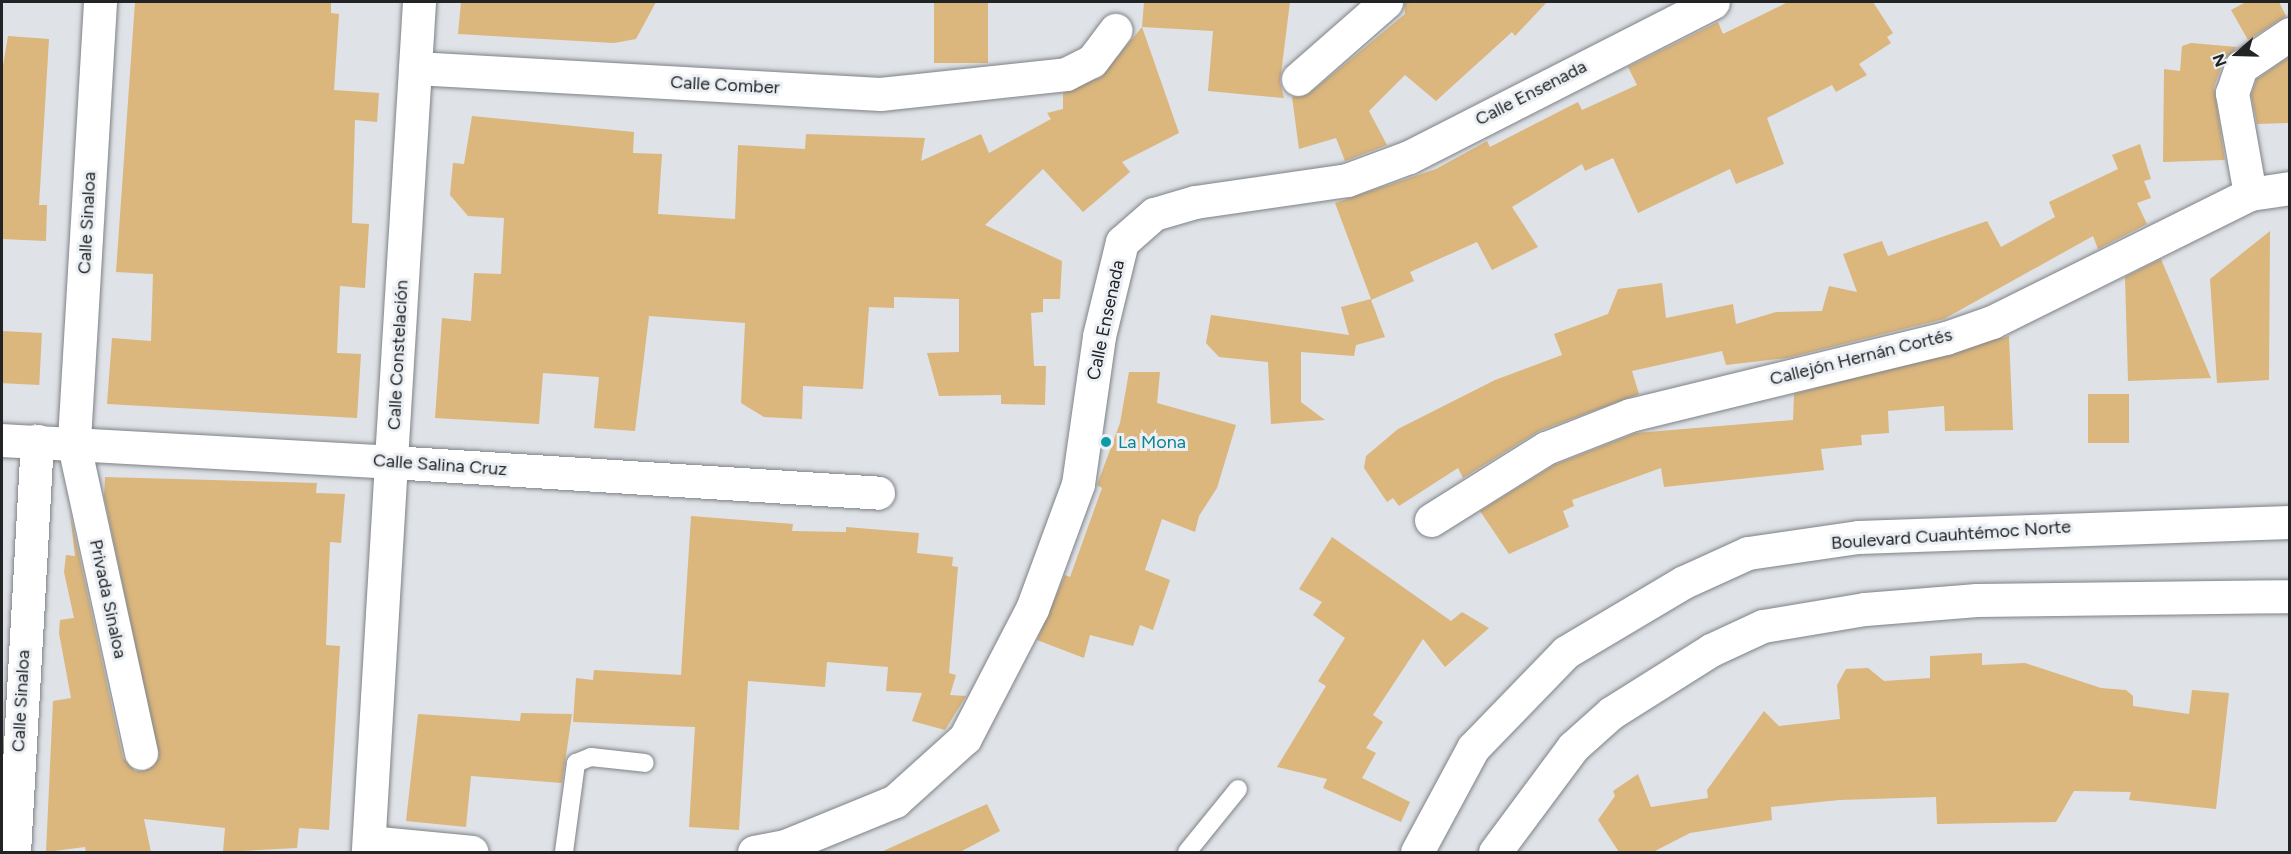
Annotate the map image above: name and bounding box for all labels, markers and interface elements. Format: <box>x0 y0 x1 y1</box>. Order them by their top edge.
north arrow <box>2207 24 2267 84</box>
text: N <box>2209 51 2231 69</box>
street label: Calle Ensenada <box>1472 56 1590 130</box>
street label: Calle Comber <box>670 71 780 99</box>
street label: Calle Sinaloa <box>74 171 100 275</box>
street label: Calle Ensenada <box>1083 258 1129 382</box>
street label: Calle Constelación <box>383 279 413 431</box>
street label: Callejón Hernán Cortés <box>1768 324 1954 390</box>
place label: La Mona <box>1118 431 1186 453</box>
marker: La Mona <box>1099 435 1113 449</box>
street label: Calle Salina Cruz <box>372 450 508 480</box>
street label: Boulevard Cuauhtémoc Norte <box>1830 516 2072 554</box>
street label: Privada Sinaloa <box>85 538 131 660</box>
street label: Calle Sinaloa <box>8 649 34 753</box>

